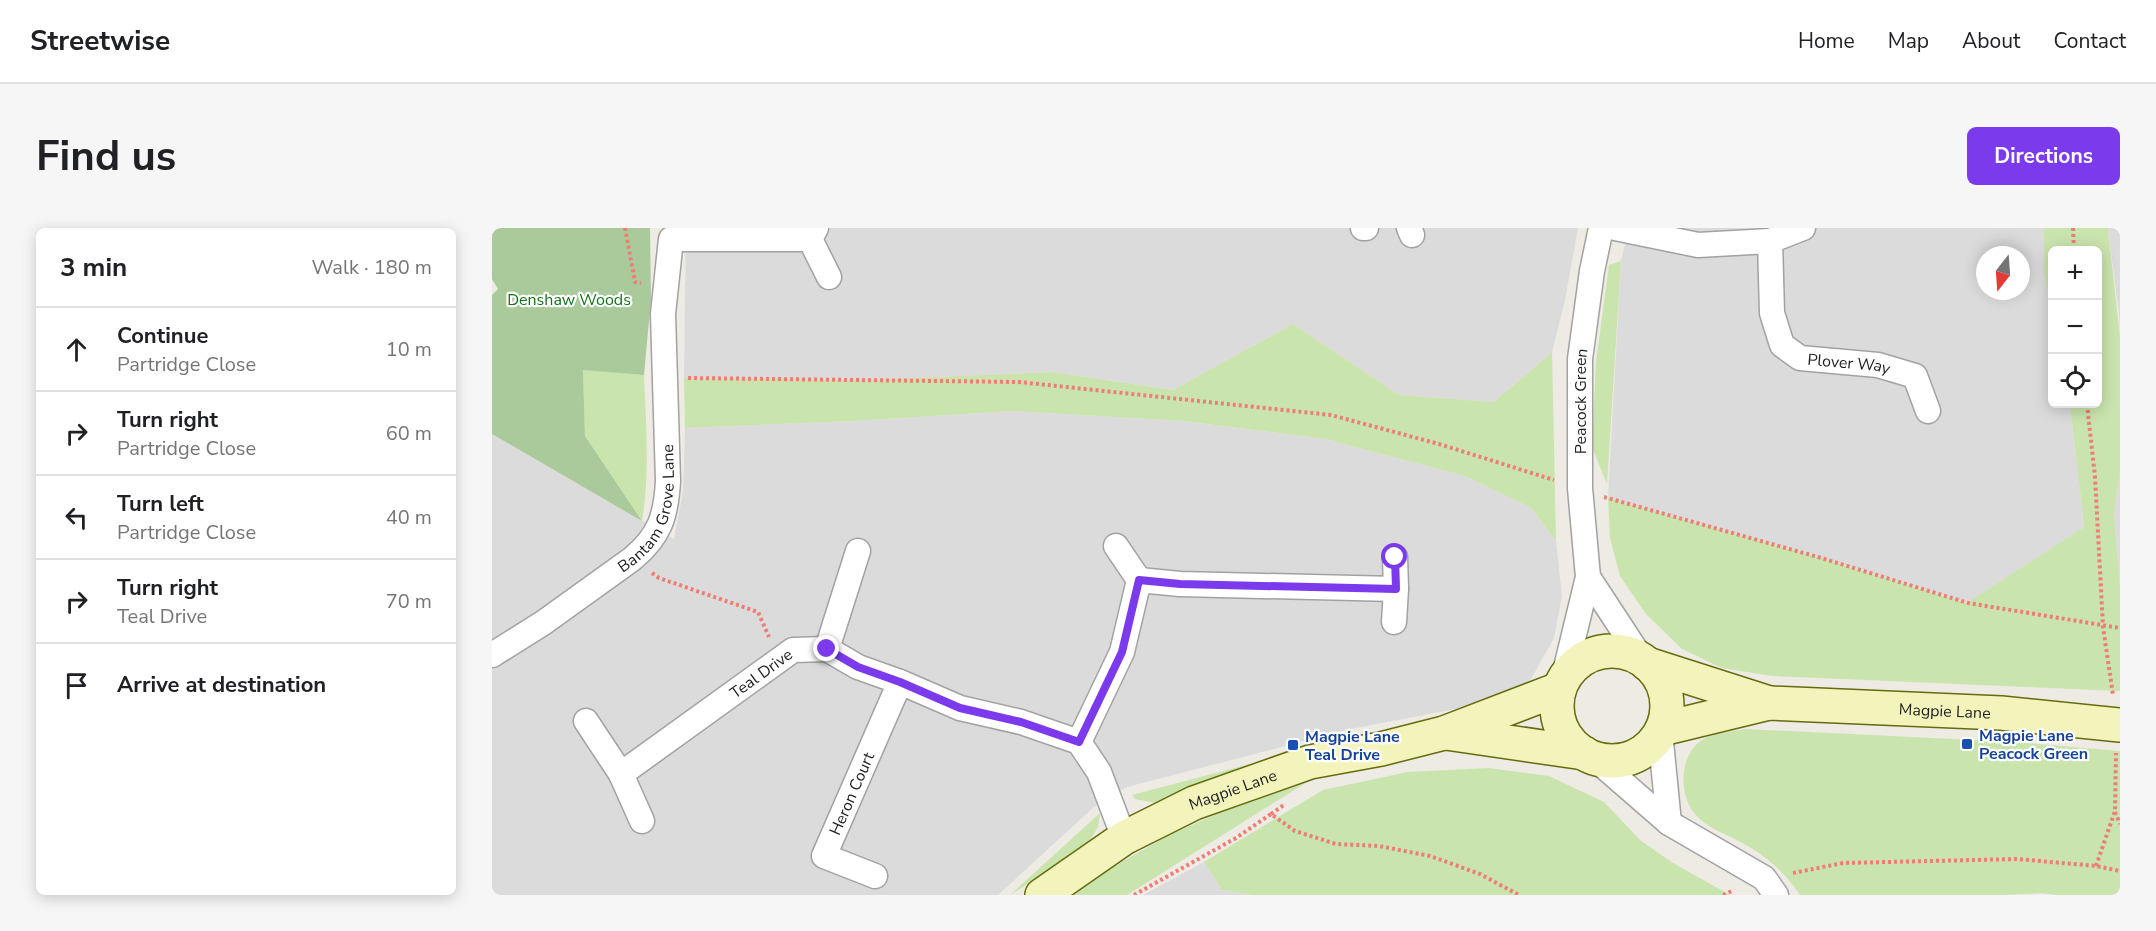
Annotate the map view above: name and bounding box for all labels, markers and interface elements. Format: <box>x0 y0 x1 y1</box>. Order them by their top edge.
text: Streetwise <box>30 22 170 60</box>
text: Home <box>1798 27 1855 55</box>
text: Map <box>1888 27 1929 55</box>
text: About <box>1962 27 2020 55</box>
text: Contact <box>2053 27 2126 55</box>
button: Directions <box>1967 127 2120 185</box>
text: Find us <box>36 128 176 185</box>
north arrow <box>1976 246 2030 300</box>
map controls <box>2048 246 2102 408</box>
button: + <box>2048 246 2102 300</box>
text: 3 min <box>60 250 127 285</box>
text: Walk · 180 m <box>312 254 432 281</box>
park label: Denshaw Woods <box>507 289 631 311</box>
button: − <box>2048 300 2102 354</box>
text: Continue <box>117 321 208 351</box>
icon: ahead <box>60 333 93 366</box>
text: 10 m <box>386 336 432 363</box>
street label: Peacock Green <box>1570 347 1593 454</box>
street label: Plover Way <box>1806 349 1894 380</box>
text: Partridge Close <box>117 351 256 378</box>
button: locate <box>2048 354 2102 408</box>
text: Turn right <box>117 405 218 435</box>
icon: right <box>60 417 93 450</box>
text: 60 m <box>386 420 432 447</box>
text: Partridge Close <box>117 435 256 462</box>
street label: Bantam Grove Lane <box>613 444 680 578</box>
text: Turn left <box>117 489 204 519</box>
icon: left <box>60 501 93 534</box>
text: 40 m <box>386 504 432 531</box>
text: Partridge Close <box>117 519 256 546</box>
route start <box>1381 543 1407 569</box>
text: Turn right <box>117 573 218 603</box>
icon: right <box>60 585 93 618</box>
text: 70 m <box>386 588 432 615</box>
text: Teal Drive <box>117 603 207 630</box>
route end <box>813 635 839 661</box>
street label: Teal Drive <box>726 644 797 704</box>
icon: arrive <box>60 669 93 702</box>
text: Arrive at destination <box>117 670 326 700</box>
street label: Magpie Lane <box>1898 699 1991 725</box>
place label: Magpie Lane Peacock Green <box>1979 725 2088 765</box>
place label: Magpie Lane Teal Drive <box>1305 726 1400 766</box>
marker: Magpie Lane Peacock Green <box>1960 737 1974 751</box>
marker: Magpie Lane Teal Drive <box>1286 738 1300 752</box>
street label: Heron Court <box>824 749 880 839</box>
street label: Magpie Lane <box>1186 765 1280 816</box>

